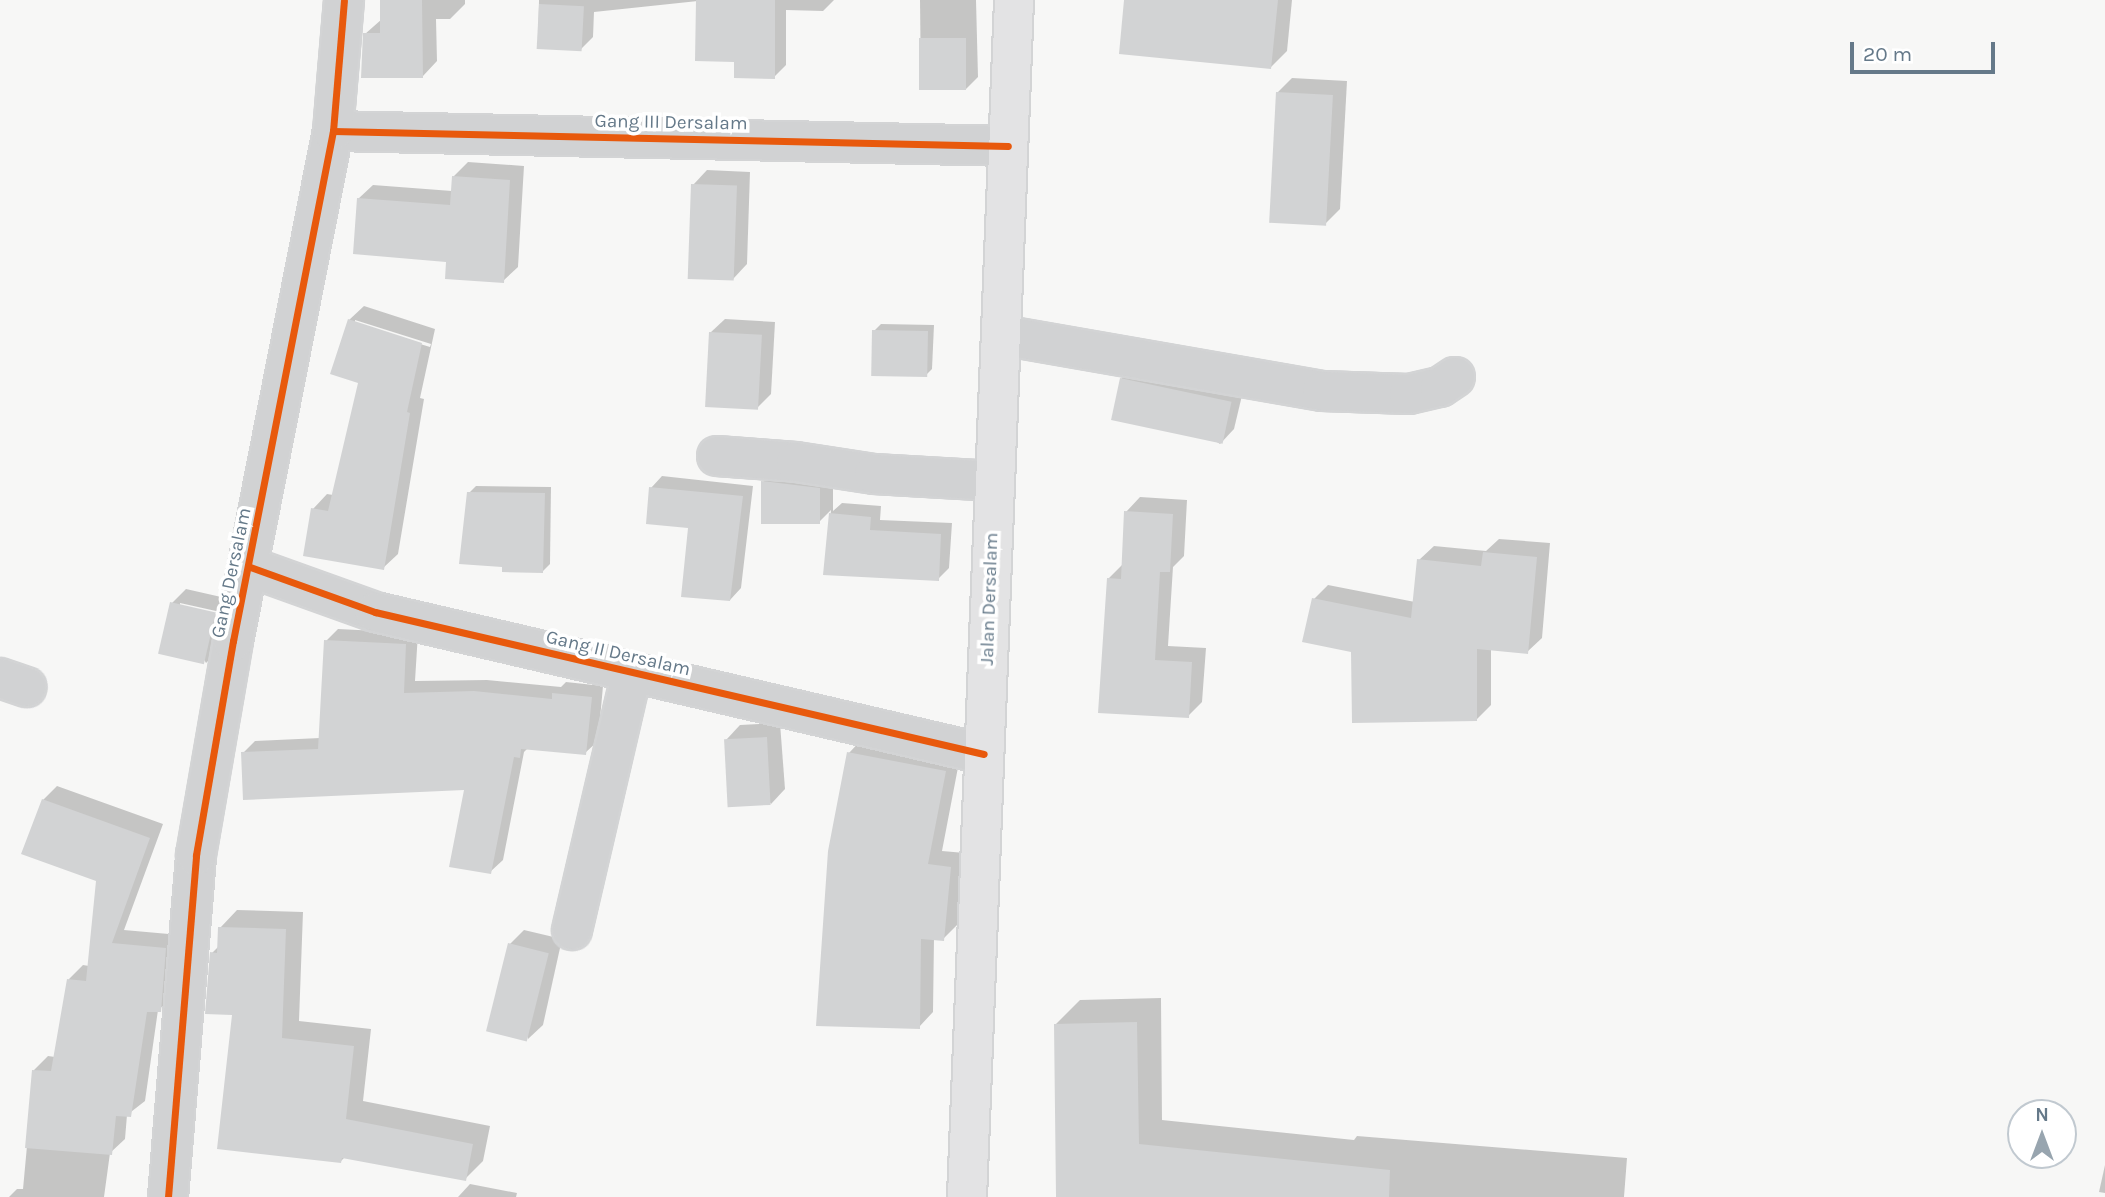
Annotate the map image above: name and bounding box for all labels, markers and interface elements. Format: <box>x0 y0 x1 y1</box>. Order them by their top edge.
scale bar <box>1853 28 1998 72</box>
text: 20 m <box>1863 42 1912 66</box>
street label: Gang III Dersalam <box>594 110 748 136</box>
street label: Gang Dersalam <box>207 506 257 640</box>
street label: Jalan Dersalam <box>976 532 1004 666</box>
street label: Gang II Dersalam <box>543 626 693 682</box>
north arrow <box>2007 1099 2077 1169</box>
text: N <box>2035 1104 2049 1126</box>

